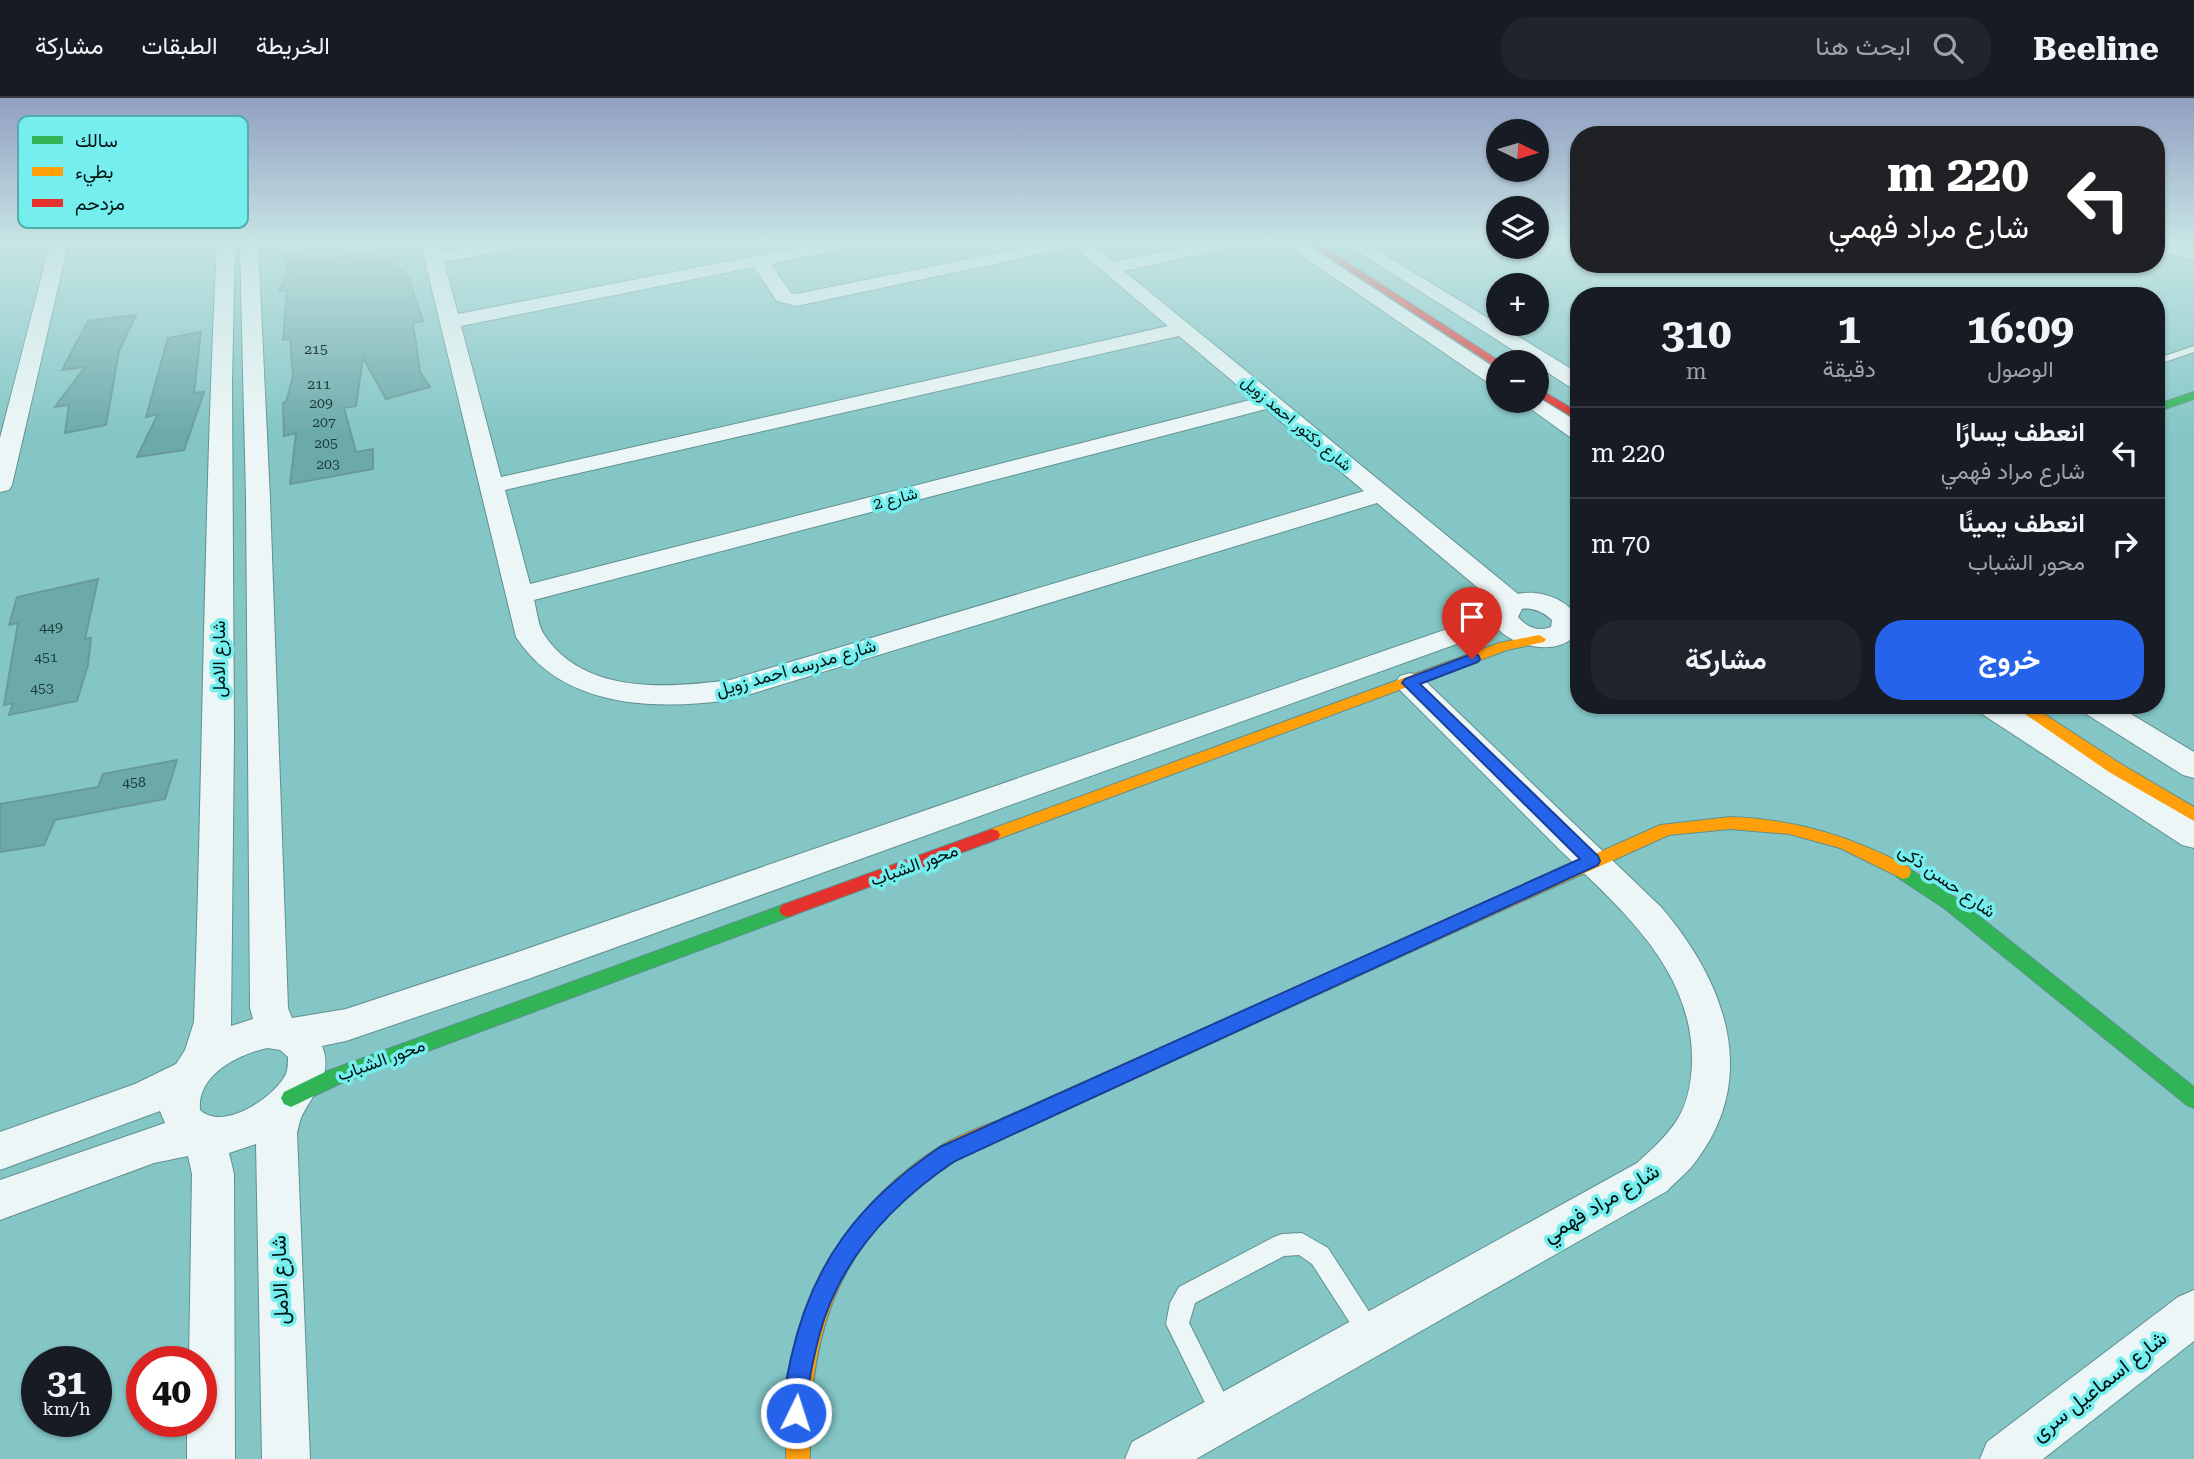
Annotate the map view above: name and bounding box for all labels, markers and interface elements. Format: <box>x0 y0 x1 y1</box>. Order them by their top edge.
search box <box>1501 17 1991 80</box>
icon: search <box>1929 29 1967 67</box>
text: Beeline <box>2033 29 2159 68</box>
text: ابحث هنا <box>1815 31 1911 61</box>
text: مشاركة <box>35 32 103 60</box>
text: الطبقات <box>141 32 218 60</box>
text: الخريطة <box>256 32 330 60</box>
legend <box>18 116 248 228</box>
north arrow <box>1486 119 1549 182</box>
map controls <box>1486 119 1549 413</box>
text: سالك <box>75 129 118 152</box>
text: 220 m <box>1887 146 2029 203</box>
icon: left <box>2053 154 2144 245</box>
text: بطيء <box>75 160 113 187</box>
text: مزدحم <box>75 192 125 216</box>
button: layers <box>1486 196 1549 259</box>
text: شارع مراد فهمي <box>1828 208 2029 246</box>
button: + <box>1486 273 1549 336</box>
text: 1 <box>1837 304 1861 353</box>
text: 16:09 <box>1967 304 2074 353</box>
text: 310 <box>1661 309 1732 358</box>
house number: 215 <box>304 341 328 357</box>
button: − <box>1486 350 1549 413</box>
text: دقيقة <box>1823 356 1876 383</box>
text: الوصول <box>1987 356 2054 383</box>
text: m <box>1686 358 1707 385</box>
street label: شارع دكتور احمد زويل <box>1236 372 1356 477</box>
house number: 211 <box>307 376 331 392</box>
house number: 209 <box>309 395 333 411</box>
house number: 207 <box>312 414 336 430</box>
text: انعطف يسارًا <box>1955 417 2085 447</box>
icon: left <box>2106 434 2144 472</box>
house number: 205 <box>314 435 338 451</box>
text: 220 m <box>1591 438 1665 468</box>
house number: 203 <box>316 456 340 472</box>
text: شارع مراد فهمي <box>1941 458 2085 485</box>
street label: شارع 2 <box>871 483 920 515</box>
text: انعطف يمينًا <box>1959 508 2085 538</box>
icon: right <box>2106 525 2144 563</box>
text: 70 m <box>1591 529 1650 559</box>
text: محور الشباب <box>1968 549 2085 576</box>
pin <box>1442 587 1502 659</box>
icon: arrive <box>1453 598 1491 636</box>
house number: 449 <box>39 619 63 635</box>
button: مشاركة <box>1591 620 1861 700</box>
button: خروج <box>1875 620 2144 700</box>
street label: شارع الامل <box>208 621 231 697</box>
street label: شارع مدرسه احمد زويل <box>713 635 879 702</box>
house number: 451 <box>34 649 58 665</box>
house number: 453 <box>30 680 54 696</box>
house number: 458 <box>122 774 146 790</box>
street label: محور الشباب <box>867 839 961 891</box>
street label: شارع حسن ذكى <box>1894 839 2000 923</box>
street label: محور الشباب <box>334 1034 428 1086</box>
street label: شارع مراد فهمي <box>1538 1159 1666 1251</box>
street label: شارع الامل <box>266 1235 296 1325</box>
street label: شارع اسماعيل سرى <box>2027 1326 2173 1448</box>
speed limit sign: 40 <box>126 1346 217 1437</box>
text: 31 <box>47 1362 86 1403</box>
position arrow <box>759 1376 833 1450</box>
text: km/h <box>42 1398 91 1419</box>

